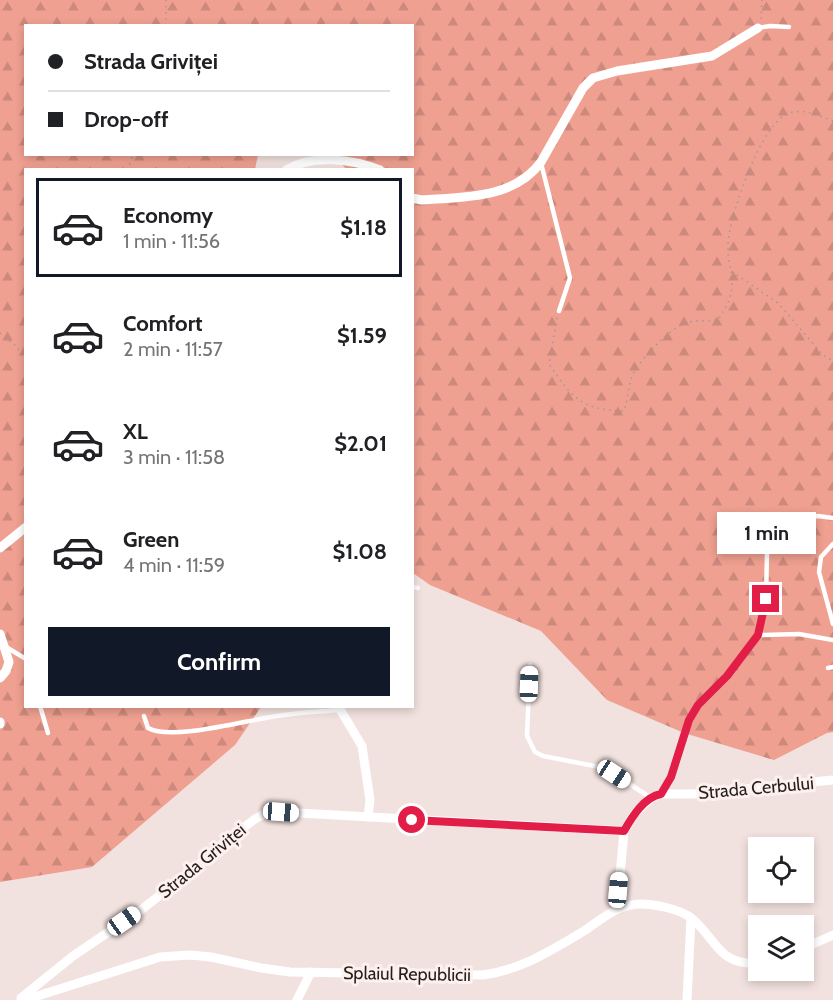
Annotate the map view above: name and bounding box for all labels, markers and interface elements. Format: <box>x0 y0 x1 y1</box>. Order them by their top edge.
text: Strada Griviței <box>84 48 218 75</box>
text: Drop-off <box>84 106 168 133</box>
icon: car <box>51 201 105 255</box>
text: Economy <box>123 202 213 229</box>
text: $1.18 <box>340 214 387 241</box>
text: 1 min · 11:56 <box>123 229 220 253</box>
icon: car <box>51 309 105 363</box>
text: Comfort <box>123 310 202 337</box>
text: $1.59 <box>337 322 387 349</box>
text: 2 min · 11:57 <box>123 337 223 361</box>
icon: car <box>51 417 105 471</box>
text: XL <box>123 418 148 445</box>
text: $2.01 <box>334 430 387 457</box>
text: 3 min · 11:58 <box>123 445 225 469</box>
callout: 1 min <box>716 512 816 554</box>
text: 1 min <box>744 521 789 545</box>
icon: car <box>51 525 105 579</box>
text: Green <box>123 526 179 553</box>
text: $1.08 <box>333 538 387 565</box>
text: 4 min · 11:59 <box>123 553 225 577</box>
route end <box>752 585 779 612</box>
button: Confirm <box>48 627 390 696</box>
car <box>519 666 539 702</box>
car <box>594 757 634 791</box>
street label: Strada Cerbului <box>697 772 815 804</box>
car <box>262 802 300 822</box>
route start <box>398 806 425 833</box>
street label: Strada Griviței <box>154 819 251 904</box>
map controls <box>748 837 814 981</box>
button: locate <box>748 837 814 903</box>
car <box>607 871 629 909</box>
car <box>104 903 144 939</box>
button: layers <box>748 915 814 981</box>
street label: Splaiul Republicii <box>343 962 471 986</box>

